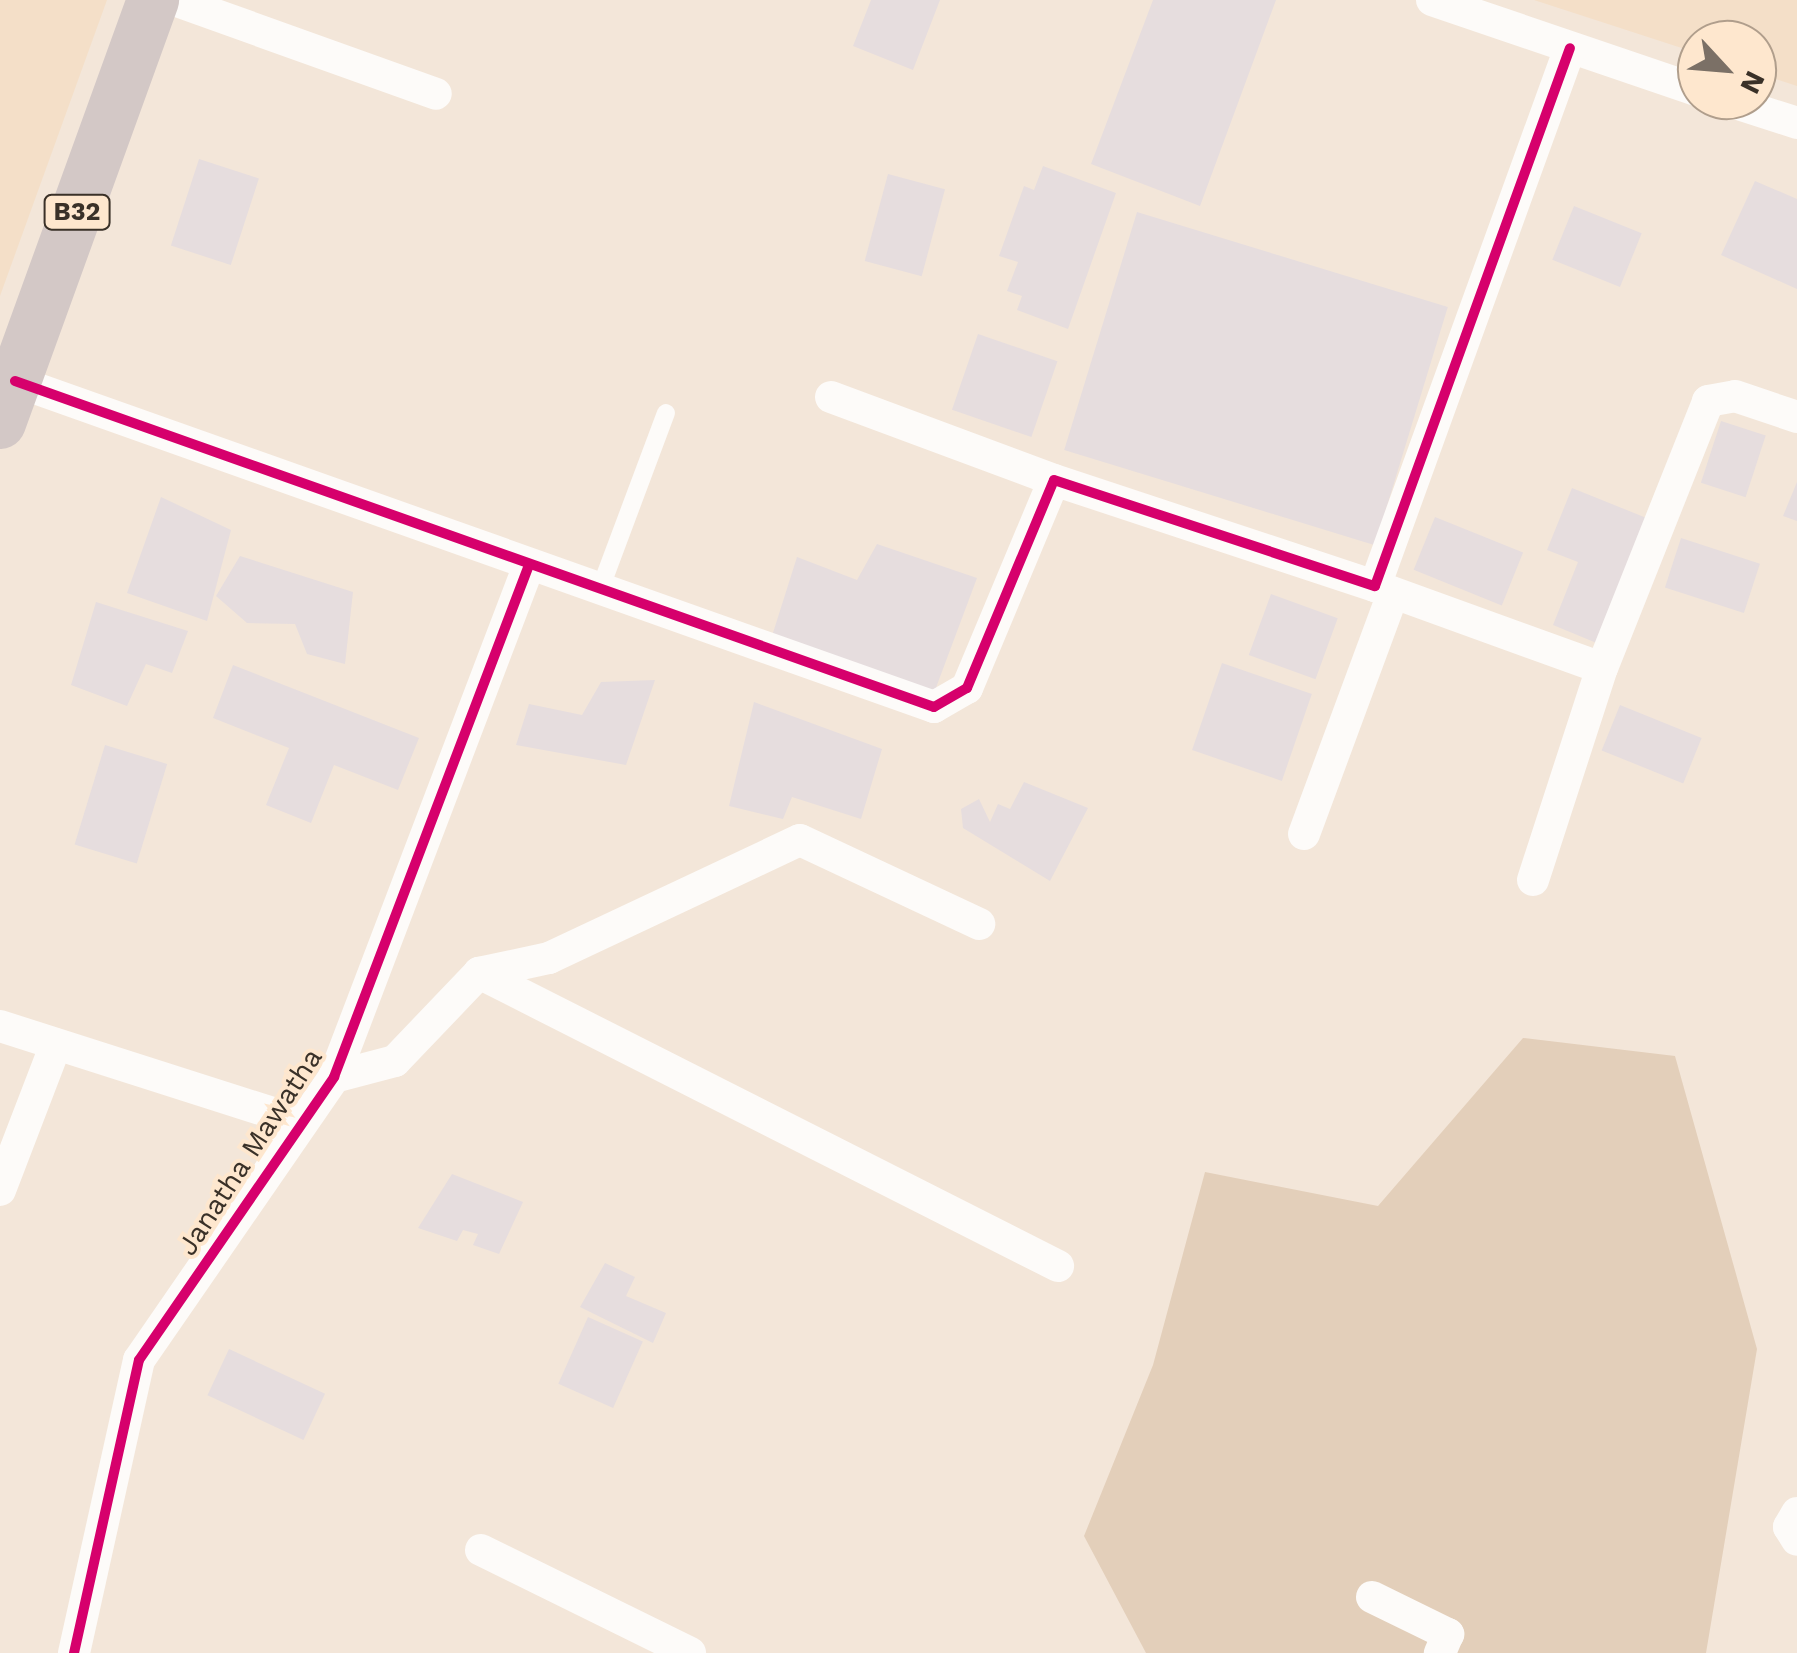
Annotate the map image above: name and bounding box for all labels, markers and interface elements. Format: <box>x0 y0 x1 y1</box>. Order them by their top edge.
north arrow <box>1677 20 1777 120</box>
text: N <box>1733 66 1772 99</box>
road number: B32 <box>42 192 112 232</box>
street label: Janatha Mawatha <box>170 1042 330 1262</box>

